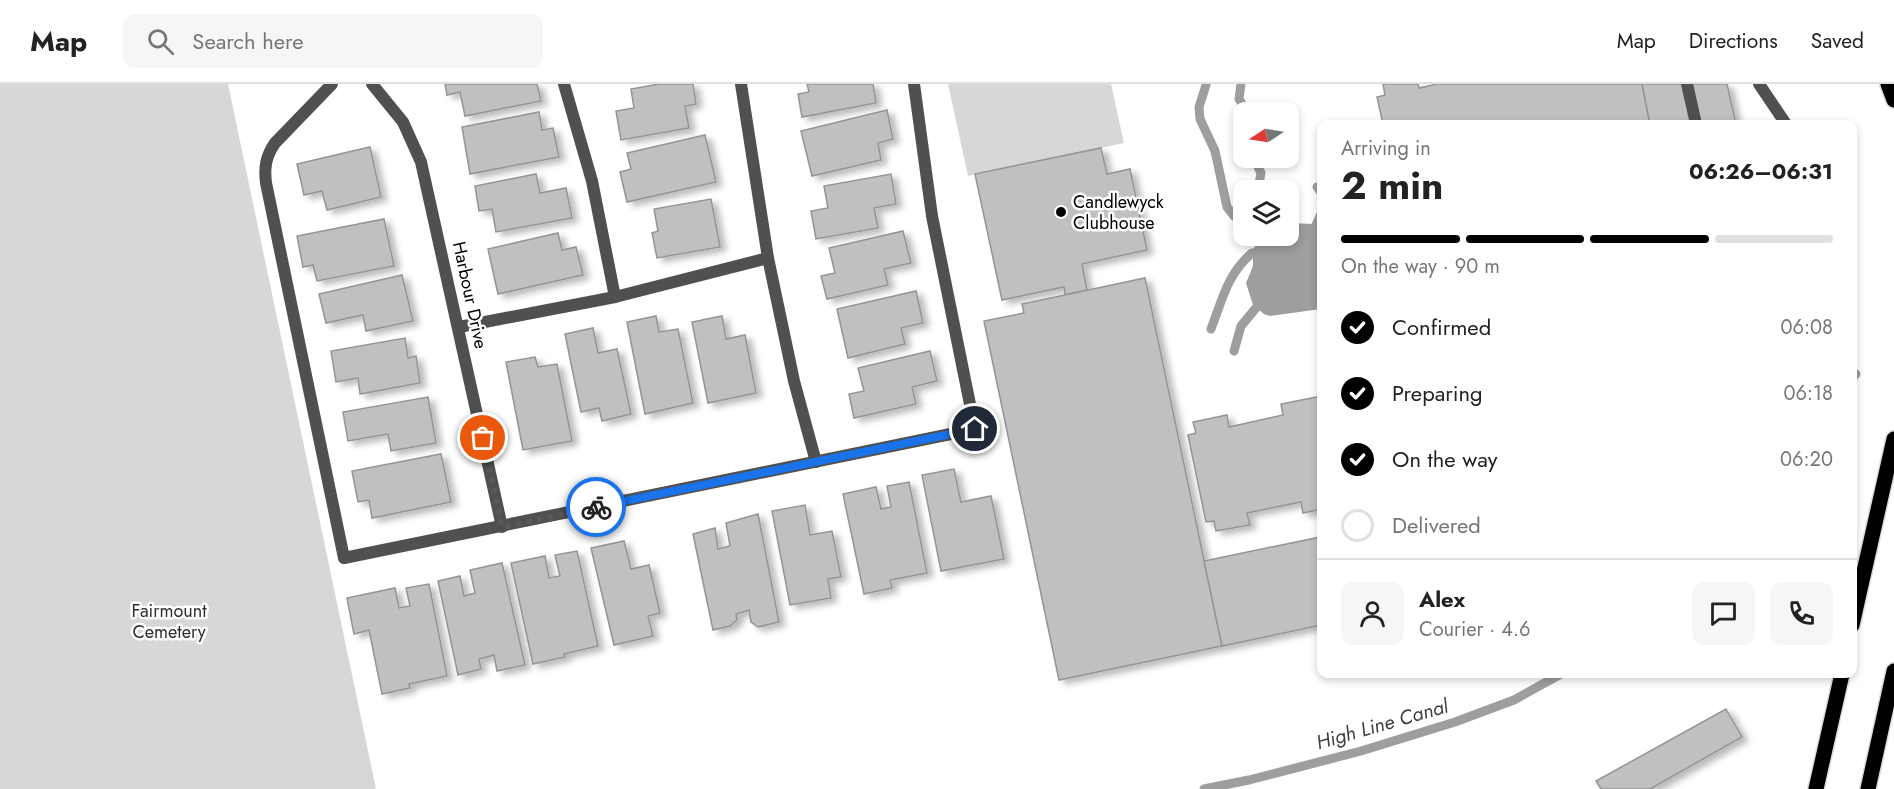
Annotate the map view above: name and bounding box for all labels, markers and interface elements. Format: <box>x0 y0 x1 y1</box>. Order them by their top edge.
search box <box>123 14 543 68</box>
text: Map <box>30 21 87 62</box>
icon: search <box>144 25 177 58</box>
text: Search here <box>192 25 304 57</box>
text: Map <box>1617 26 1656 56</box>
text: Directions <box>1689 26 1778 56</box>
text: Saved <box>1811 26 1864 56</box>
north arrow <box>1233 102 1299 168</box>
map controls <box>1233 102 1299 246</box>
text: Arriving in <box>1341 134 1431 163</box>
text: 06:26–06:31 <box>1689 155 1833 187</box>
text: 2 min <box>1341 157 1443 214</box>
button: layers <box>1233 180 1299 246</box>
place label: Candlewyck Clubhouse <box>1073 189 1164 236</box>
marker: Candlewyck Clubhouse <box>1054 205 1068 219</box>
street label: Harbour Drive <box>446 239 494 351</box>
text: On the way · 90 m <box>1341 252 1500 281</box>
icon: check <box>1341 311 1374 344</box>
text: Confirmed <box>1392 311 1491 343</box>
text: 06:08 <box>1781 313 1833 342</box>
icon: check <box>1341 377 1374 410</box>
text: Preparing <box>1392 377 1483 409</box>
text: 06:18 <box>1784 379 1833 408</box>
pin <box>949 403 1000 454</box>
pin <box>457 412 508 463</box>
icon: home <box>958 412 991 445</box>
icon: bag <box>466 421 499 454</box>
icon: check <box>1341 443 1374 476</box>
text: On the way <box>1392 443 1497 475</box>
text: 06:20 <box>1780 445 1833 474</box>
courier <box>566 477 626 537</box>
icon: bike <box>580 491 613 524</box>
text: Delivered <box>1392 509 1481 541</box>
button: person <box>1341 582 1404 645</box>
button: chat <box>1692 582 1755 645</box>
button: phone <box>1770 582 1833 645</box>
text: Alex <box>1419 583 1465 615</box>
park label: Fairmount Cemetery <box>131 598 207 645</box>
text: Courier · 4.6 <box>1419 615 1531 644</box>
water label: High Line Canal <box>1313 691 1453 757</box>

